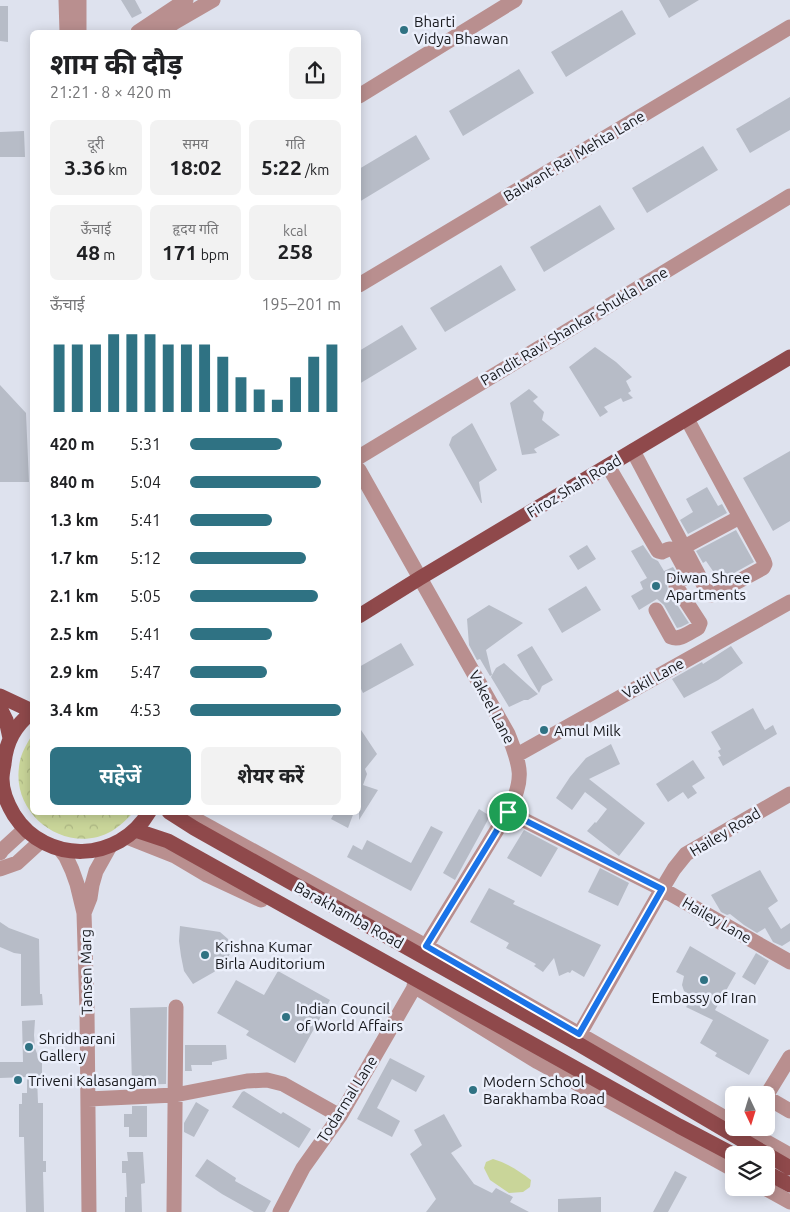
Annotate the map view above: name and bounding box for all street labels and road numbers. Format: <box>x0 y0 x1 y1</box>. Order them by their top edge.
street label: Balwant Rai Mehta Lane <box>500 107 648 205</box>
street label: Pandit Ravi Shankar Shukla Lane <box>477 263 671 389</box>
street label: Firoz Shah Road <box>524 451 624 521</box>
street label: Vakil Lane <box>619 654 687 702</box>
street label: Vakeel Lane <box>466 667 518 747</box>
street label: Hailey Road <box>687 804 763 860</box>
street label: Barakhamba Road <box>292 878 406 952</box>
street label: Hailey Lane <box>679 893 755 947</box>
street label: Tansen Marg <box>77 929 95 1015</box>
street label: Todarmal Lane <box>314 1053 380 1145</box>

